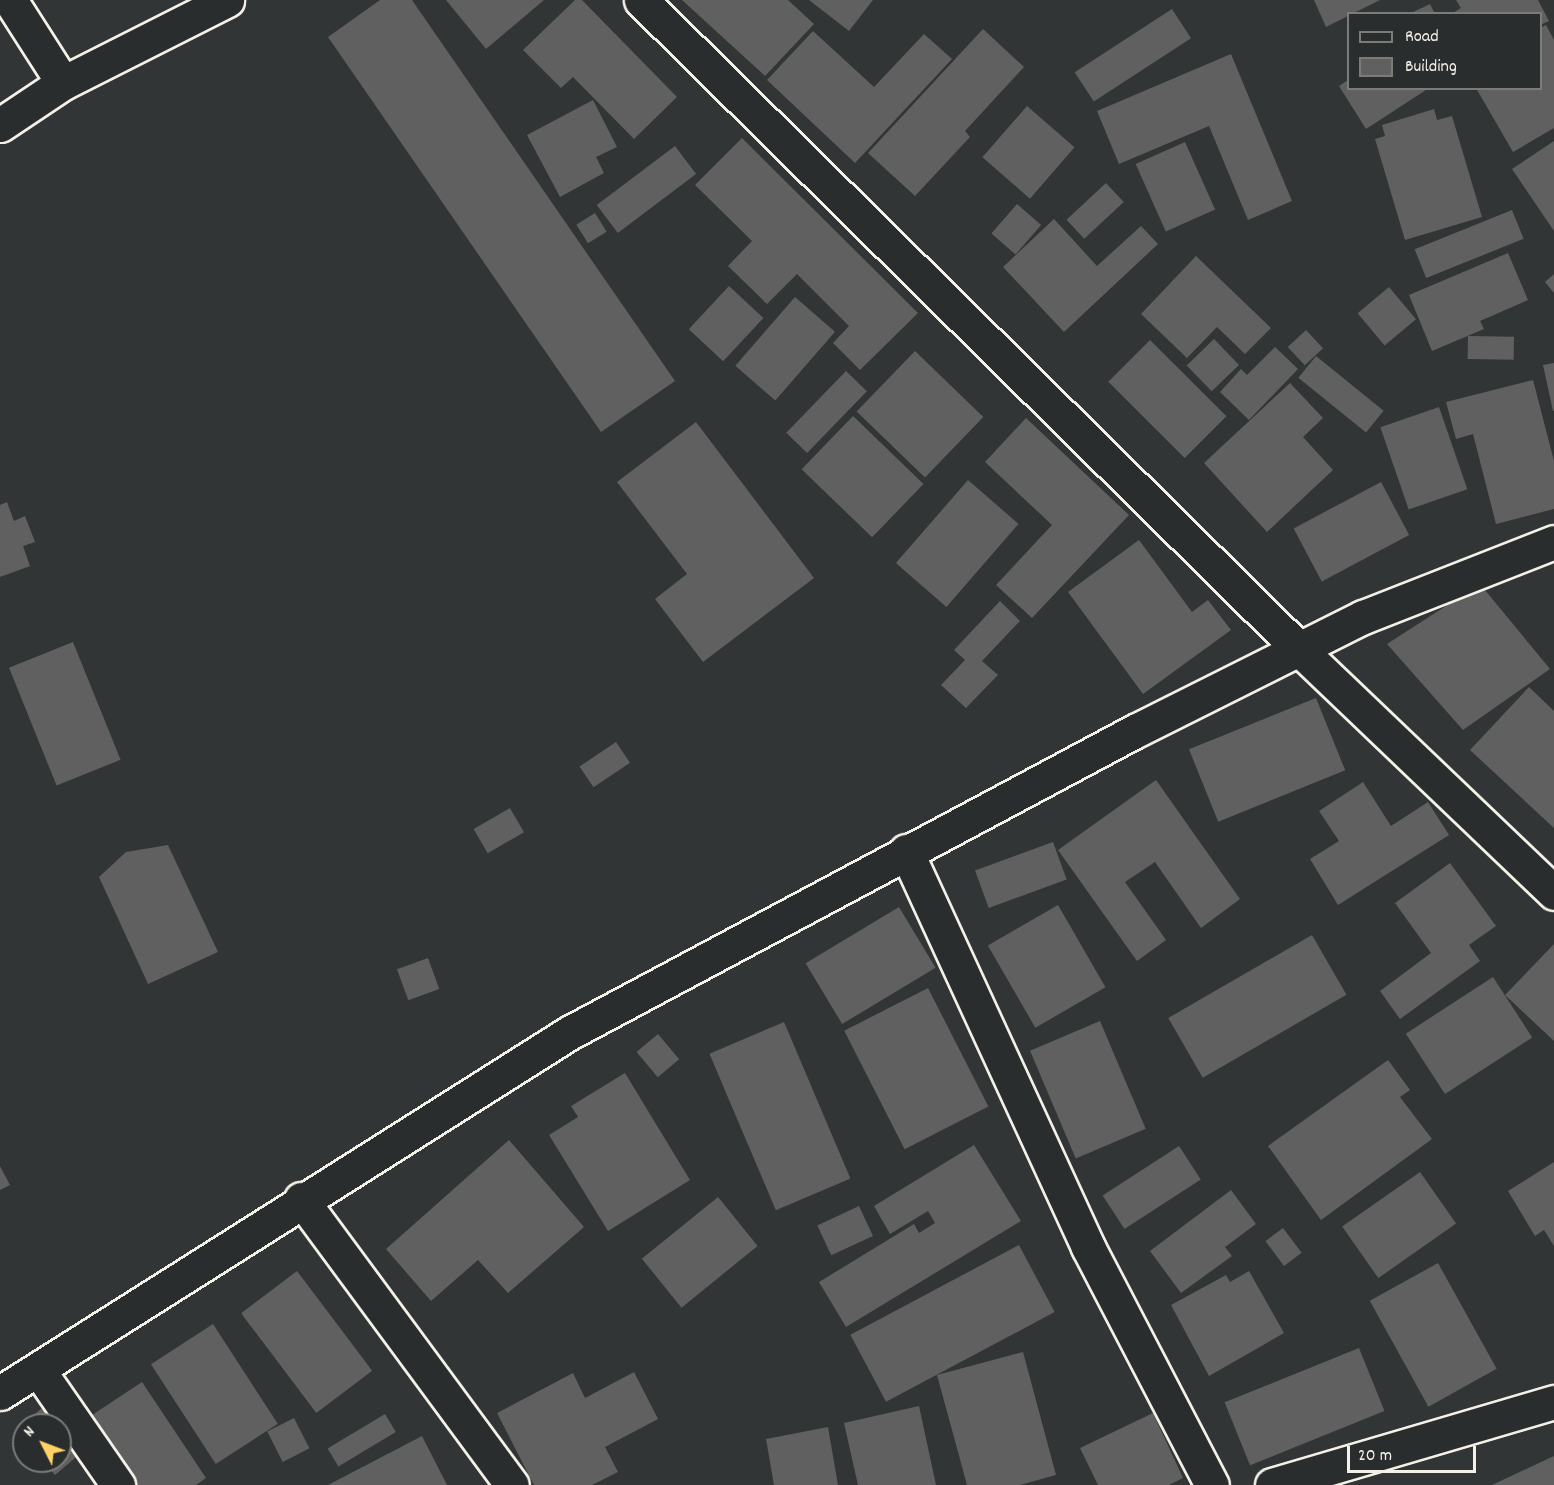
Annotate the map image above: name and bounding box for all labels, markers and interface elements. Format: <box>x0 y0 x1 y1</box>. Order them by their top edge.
legend <box>1347 12 1542 90</box>
text: Road <box>1405 25 1439 50</box>
text: Building <box>1405 55 1457 80</box>
north arrow <box>12 1413 72 1473</box>
text: N <box>19 1421 41 1443</box>
scale bar <box>1350 1434 1479 1472</box>
text: 20 m <box>1358 1444 1392 1469</box>

